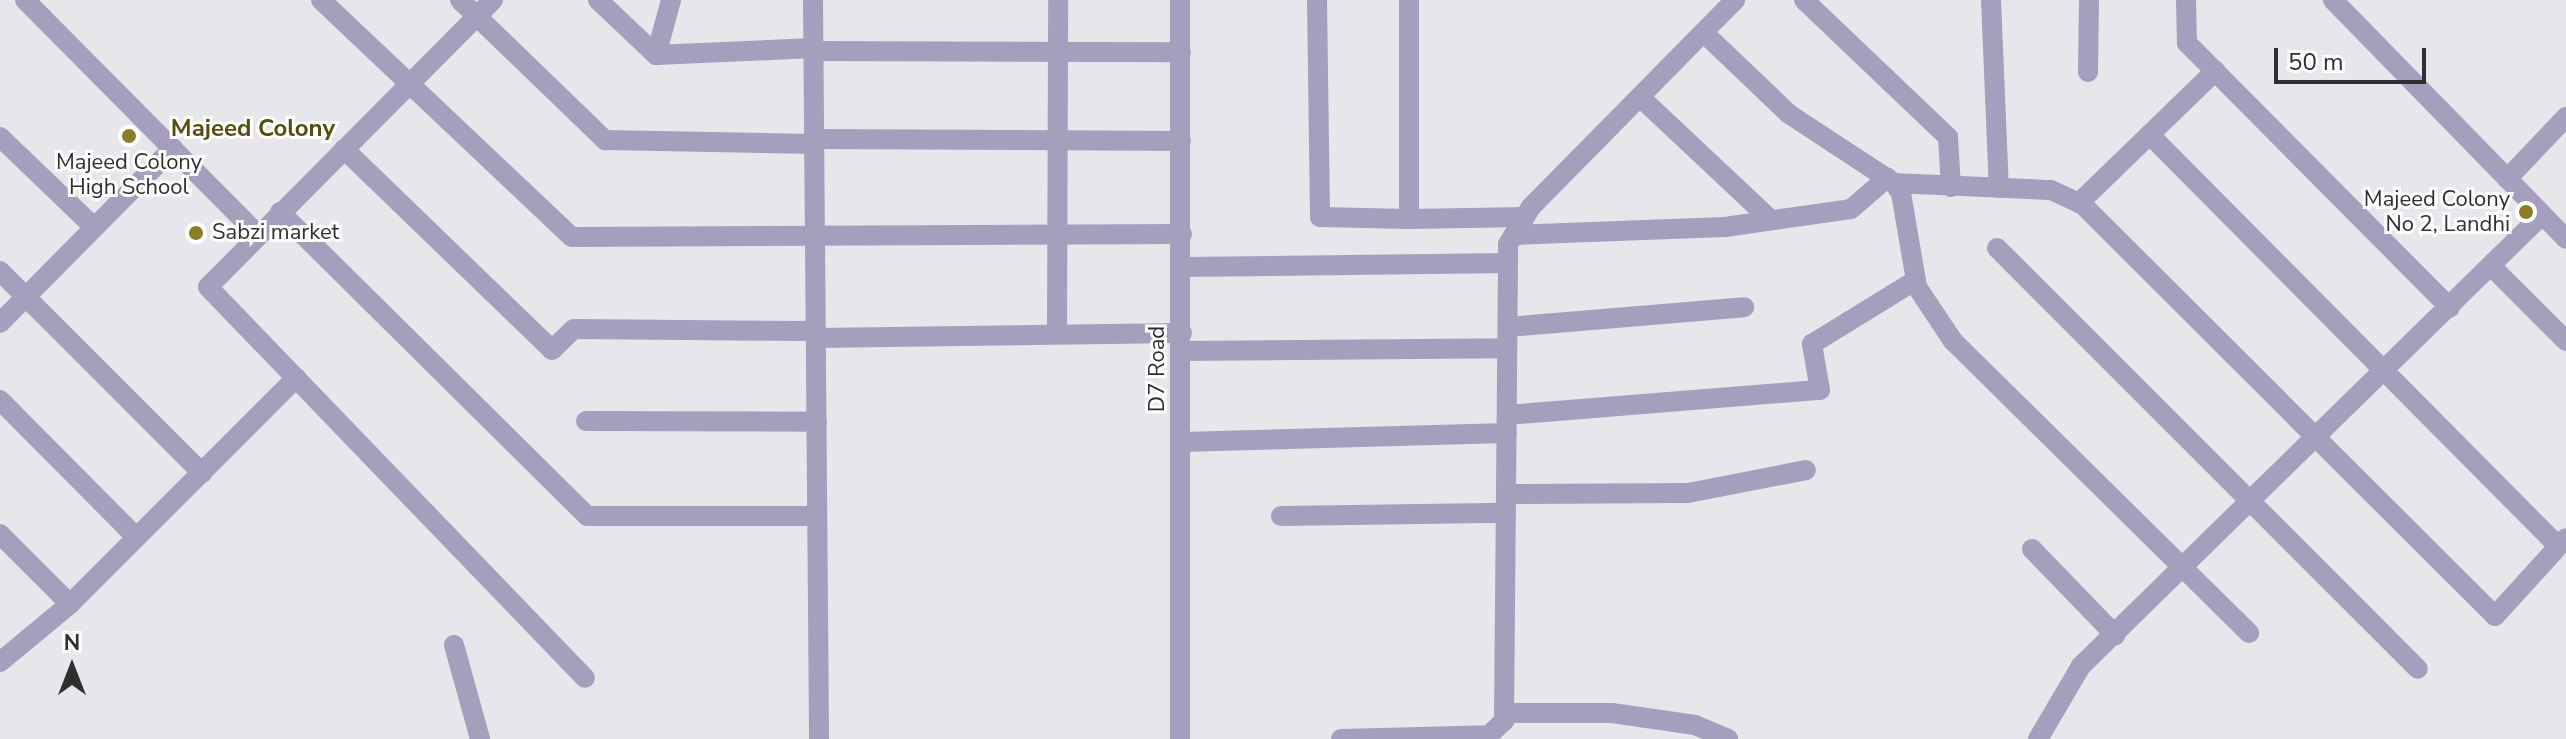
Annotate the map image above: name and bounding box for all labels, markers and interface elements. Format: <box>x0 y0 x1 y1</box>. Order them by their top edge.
scale bar <box>2278 32 2430 82</box>
text: 50 m <box>2288 46 2344 78</box>
district label: Majeed Colony <box>171 115 335 143</box>
marker: Majeed Colony High School <box>120 127 138 145</box>
place label: Majeed Colony High School <box>56 149 202 200</box>
place label: Majeed Colony No 2, Landhi <box>2364 186 2510 238</box>
marker: Majeed Colony No 2, Landhi <box>2517 203 2535 221</box>
place label: Sabzi market <box>212 220 339 246</box>
marker: Sabzi market <box>187 224 205 242</box>
street label: D7 Road <box>1145 326 1171 412</box>
north arrow <box>32 627 112 707</box>
text: N <box>64 628 80 658</box>

